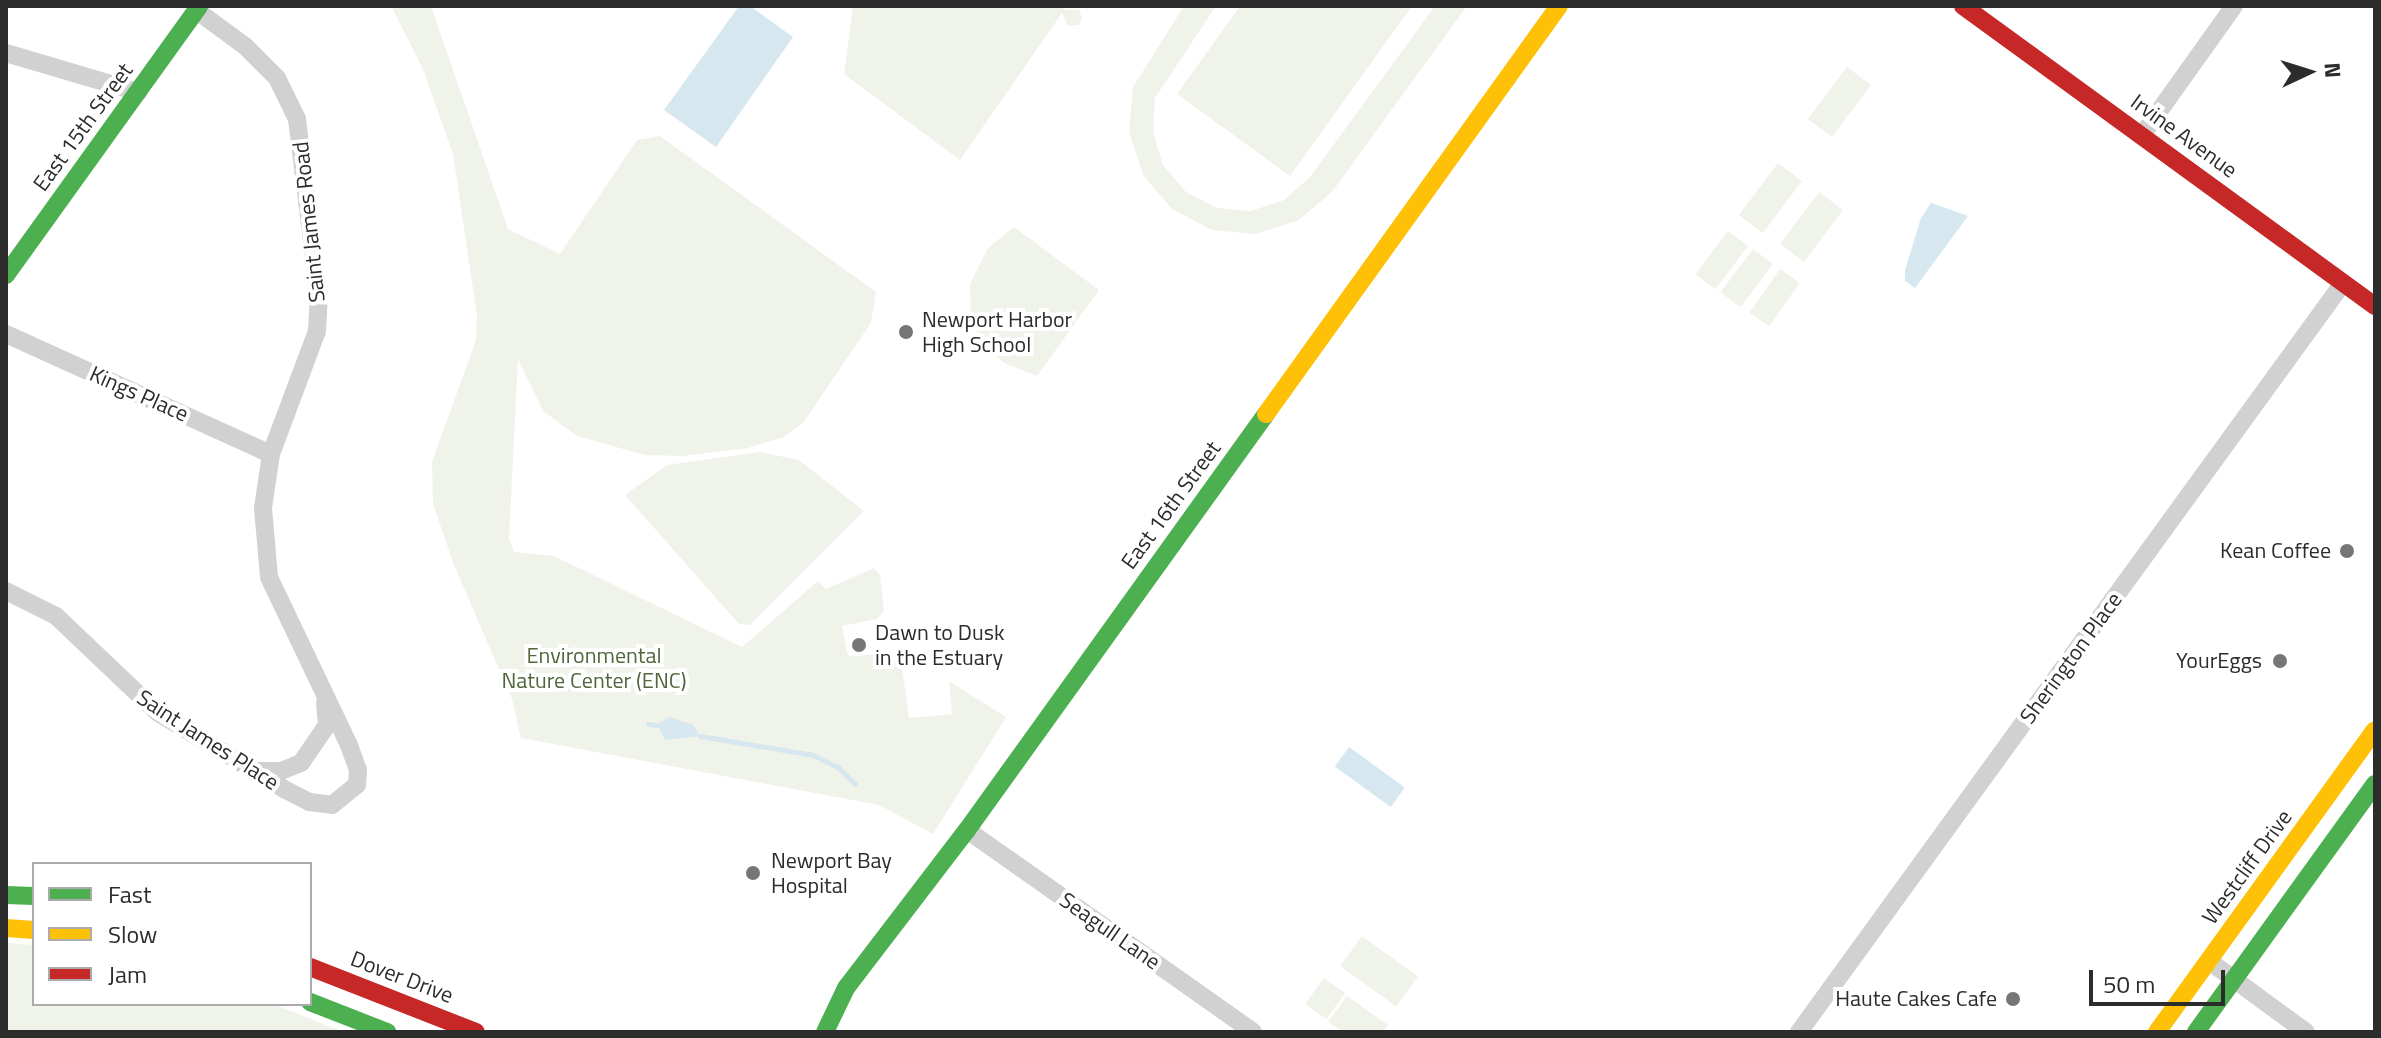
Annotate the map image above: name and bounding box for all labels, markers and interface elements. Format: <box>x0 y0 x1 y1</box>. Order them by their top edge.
north arrow <box>2269 32 2349 112</box>
street label: East 15th Street <box>28 58 138 196</box>
text: N <box>2315 62 2350 79</box>
street label: Irvine Avenue <box>2126 89 2242 183</box>
street label: Saint James Road <box>287 140 331 304</box>
place label: Newport Harbor High School <box>922 306 1072 358</box>
marker: Newport Harbor High School <box>897 323 915 341</box>
street label: Kings Place <box>86 361 192 427</box>
street label: East 16th Street <box>1116 436 1226 574</box>
place label: Kean Coffee <box>2220 538 2331 564</box>
marker: Kean Coffee <box>2338 542 2356 560</box>
street label: Sherington Place <box>2014 587 2128 729</box>
place label: Dawn to Dusk in the Estuary <box>875 619 1004 670</box>
marker: Dawn to Dusk in the Estuary <box>850 636 868 654</box>
park label: Environmental Nature Center (ENC) <box>501 642 687 694</box>
place label: YourEggs <box>2176 648 2262 674</box>
marker: YourEggs <box>2269 650 2291 672</box>
street label: Saint James Place <box>132 684 284 796</box>
street label: Westcliff Drive <box>2197 805 2297 929</box>
place label: Newport Bay Hospital <box>771 847 892 898</box>
legend <box>32 862 312 1006</box>
marker: Newport Bay Hospital <box>742 862 764 884</box>
text: Fast <box>108 876 151 912</box>
street label: Seagull Lane <box>1055 887 1165 975</box>
text: Slow <box>108 916 157 952</box>
street label: Dover Drive <box>347 945 457 1009</box>
scale bar <box>2093 954 2229 1004</box>
text: Jam <box>108 956 147 992</box>
text: 50 m <box>2103 966 2155 1002</box>
place label: Haute Cakes Cafe <box>1835 986 1997 1012</box>
marker: Haute Cakes Cafe <box>2004 990 2022 1008</box>

